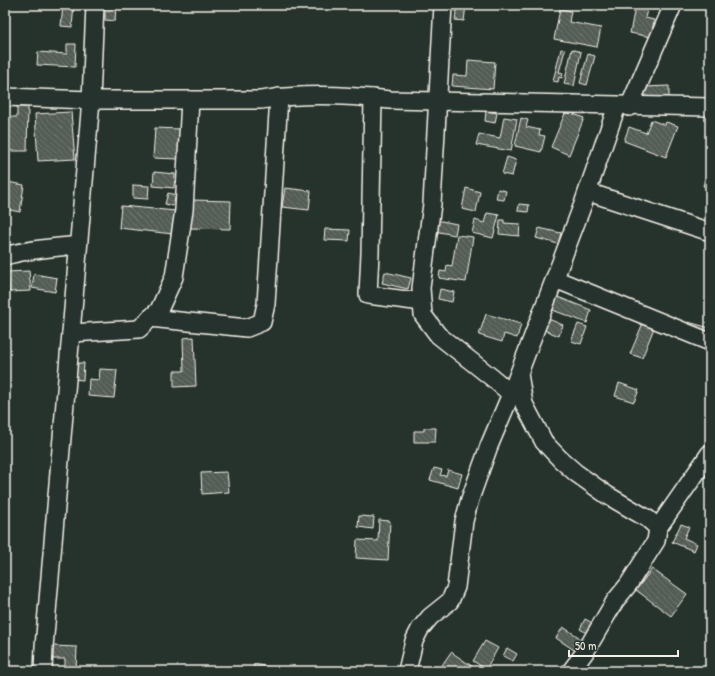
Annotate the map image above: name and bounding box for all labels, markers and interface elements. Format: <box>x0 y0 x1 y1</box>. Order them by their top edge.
scale bar <box>569 632 678 658</box>
text: 50 m <box>575 637 596 654</box>

